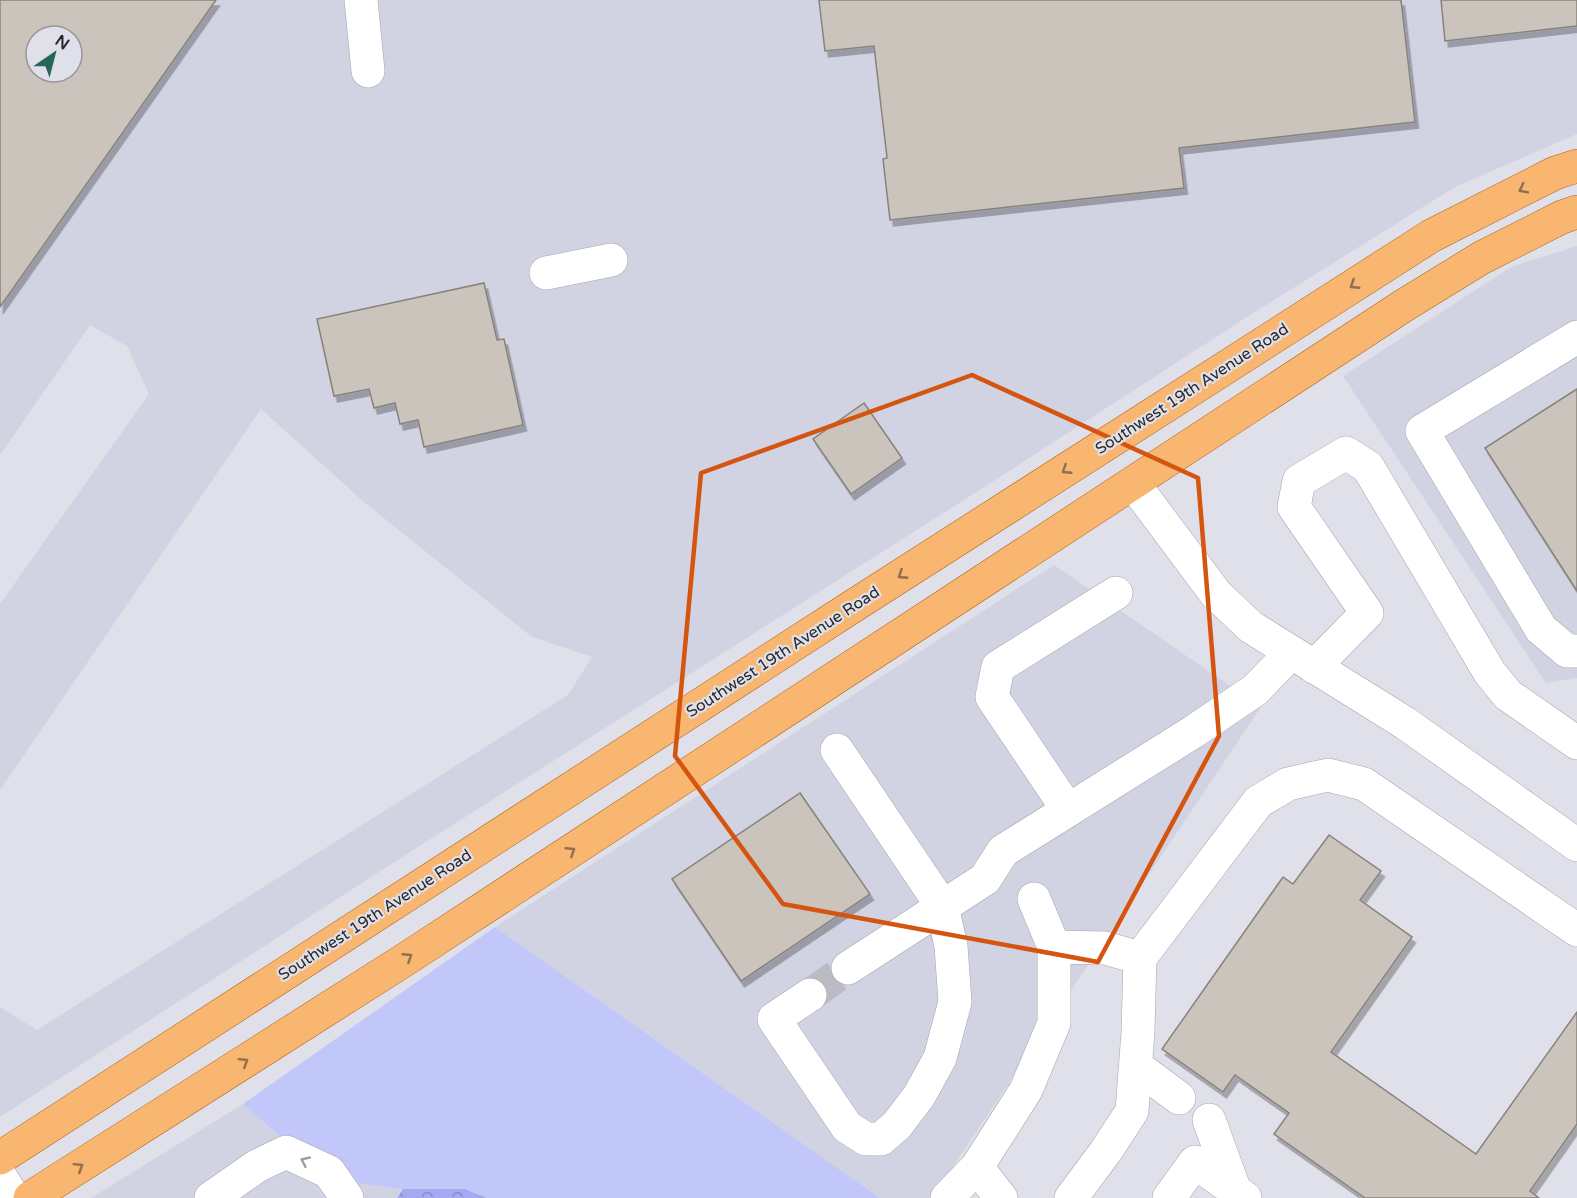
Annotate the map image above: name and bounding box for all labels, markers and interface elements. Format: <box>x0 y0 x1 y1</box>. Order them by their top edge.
north arrow <box>24 24 84 84</box>
text: N <box>51 31 73 54</box>
one-way arrow <box>1519 182 1530 193</box>
one-way arrow <box>1350 278 1361 289</box>
street label: Southwest 19th Avenue Road <box>1092 319 1292 459</box>
one-way arrow <box>1062 462 1072 474</box>
one-way arrow <box>898 568 909 579</box>
street label: Southwest 19th Avenue Road <box>683 582 883 722</box>
street label: Southwest 19th Avenue Road <box>275 845 475 985</box>
one-way arrow <box>565 847 576 858</box>
one-way arrow <box>402 953 412 965</box>
one-way arrow <box>237 1058 248 1069</box>
one-way arrow <box>300 1156 311 1168</box>
one-way arrow <box>73 1162 83 1174</box>

